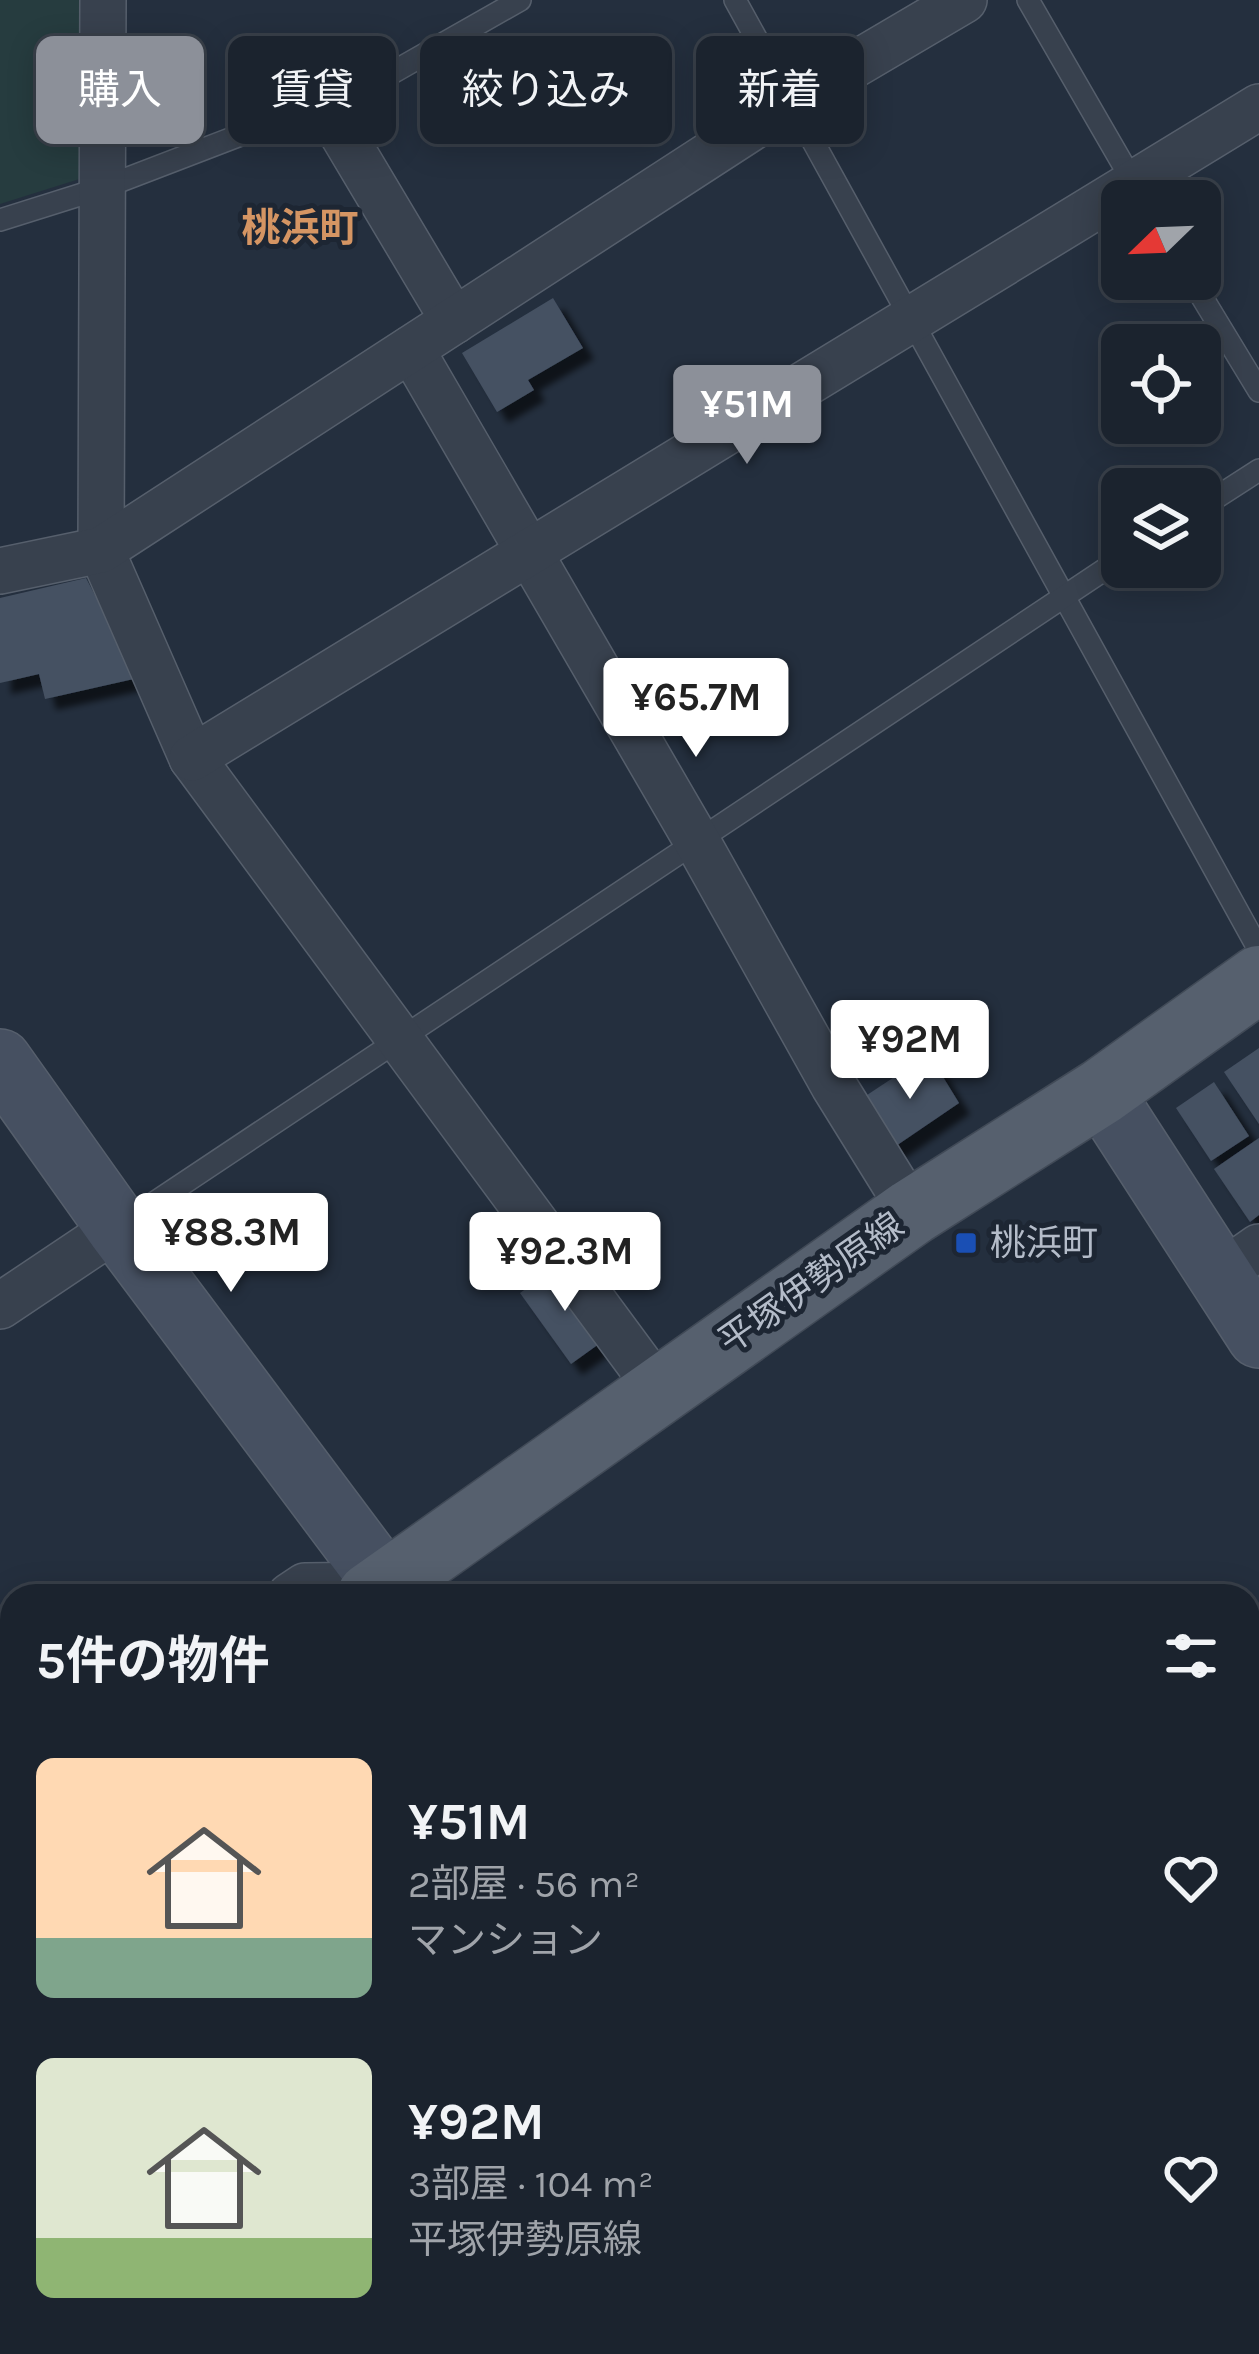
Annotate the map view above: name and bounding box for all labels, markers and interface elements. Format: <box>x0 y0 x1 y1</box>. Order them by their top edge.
chip: 購入 <box>36 36 204 144</box>
chip: 賃貸 <box>228 36 396 144</box>
chip: 絞り込み <box>420 36 672 144</box>
chip: 新着 <box>696 36 864 144</box>
north arrow <box>1101 180 1221 300</box>
map controls <box>1101 180 1221 588</box>
district label: 桃浜町 <box>241 205 359 251</box>
button: locate <box>1101 324 1221 444</box>
pin: ¥51M <box>676 365 818 467</box>
text: ¥51M <box>700 381 794 427</box>
button: layers <box>1101 468 1221 588</box>
pin: ¥65.7M <box>598 658 794 760</box>
text: ¥65.7M <box>630 674 762 720</box>
pin: ¥92M <box>839 1000 981 1102</box>
text: ¥92M <box>858 1016 962 1062</box>
pin: ¥88.3M <box>133 1193 329 1295</box>
street label: 平塚伊勢原線 <box>710 1204 912 1362</box>
text: ¥88.3M <box>161 1209 301 1255</box>
pin: ¥92.3M <box>467 1212 663 1314</box>
place label: 桃浜町 <box>990 1222 1098 1264</box>
text: ¥92.3M <box>496 1228 634 1274</box>
marker: 桃浜町 <box>953 1230 979 1256</box>
icon: filters <box>1158 1623 1224 1689</box>
text: 5件の物件 <box>36 1631 270 1691</box>
text: ¥51M <box>408 1792 530 1852</box>
icon: home <box>132 1806 276 1950</box>
icon: heart <box>1158 1845 1224 1911</box>
text: 2部屋 · 56 m² <box>408 1861 640 1907</box>
text: マンション <box>408 1917 603 1963</box>
text: ¥92M <box>408 2092 544 2152</box>
icon: home <box>132 2106 276 2250</box>
icon: heart <box>1158 2145 1224 2211</box>
text: 3部屋 · 104 m² <box>408 2161 654 2207</box>
text: 平塚伊勢原線 <box>408 2217 642 2263</box>

